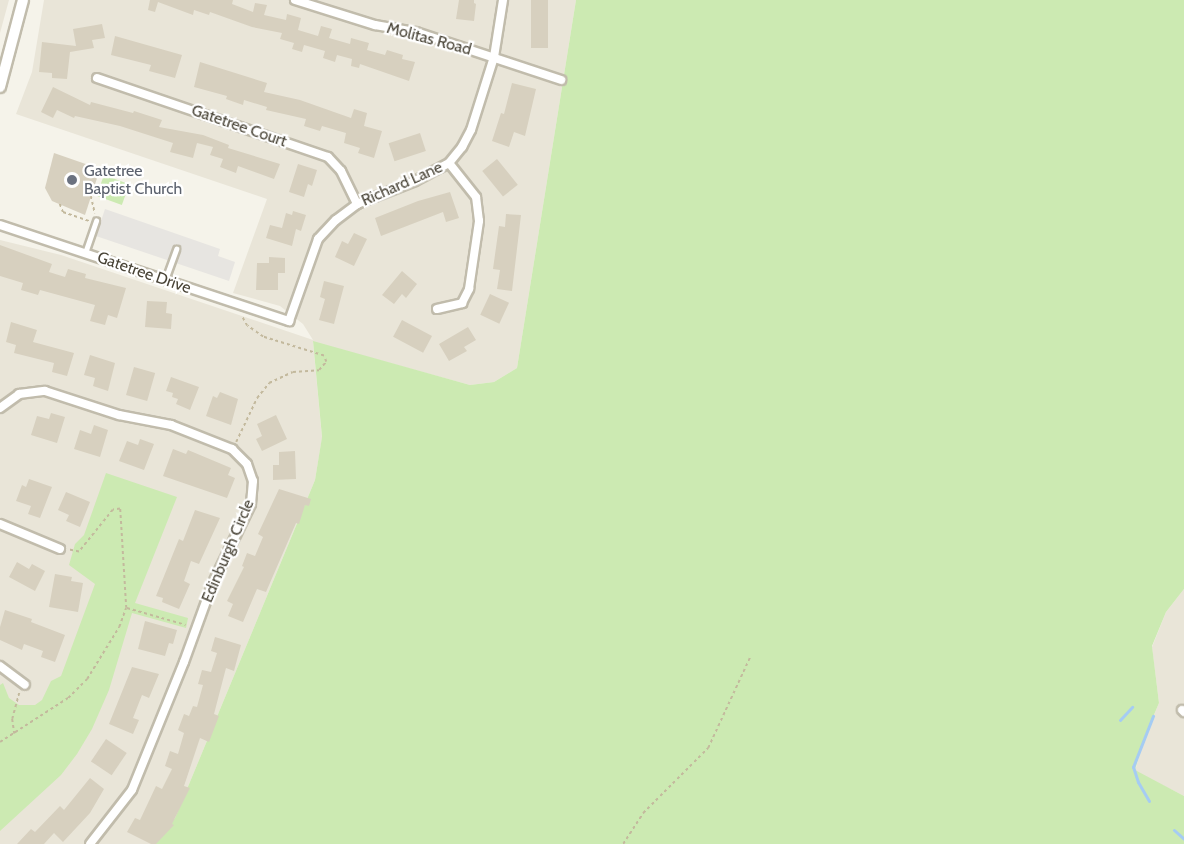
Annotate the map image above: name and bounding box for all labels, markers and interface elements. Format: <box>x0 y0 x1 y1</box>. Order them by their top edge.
street label: Molitas Road <box>385 18 473 60</box>
street label: Gatetree Court <box>189 101 289 151</box>
street label: Richard Lane <box>358 158 446 210</box>
place label: Gatetree Baptist Church <box>84 161 182 199</box>
marker: Gatetree Baptist Church <box>65 173 79 187</box>
street label: Gatetree Drive <box>95 248 193 298</box>
street label: Edinburgh Circle <box>198 497 258 605</box>

